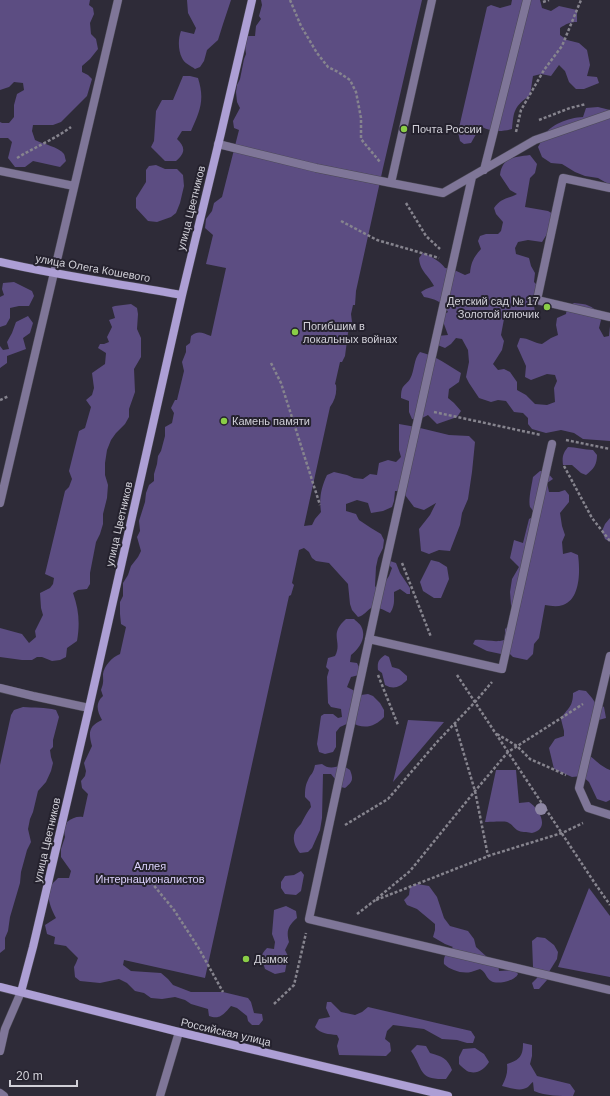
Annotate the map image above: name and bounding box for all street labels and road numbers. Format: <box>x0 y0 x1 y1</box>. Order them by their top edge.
street label: улица Цветников <box>175 164 207 252</box>
street label: улица Олега Кошевого <box>35 252 151 284</box>
street label: улица Цветников <box>103 480 135 568</box>
street label: улица Цветников <box>31 796 63 884</box>
street label: Российская улица <box>180 1016 273 1048</box>

